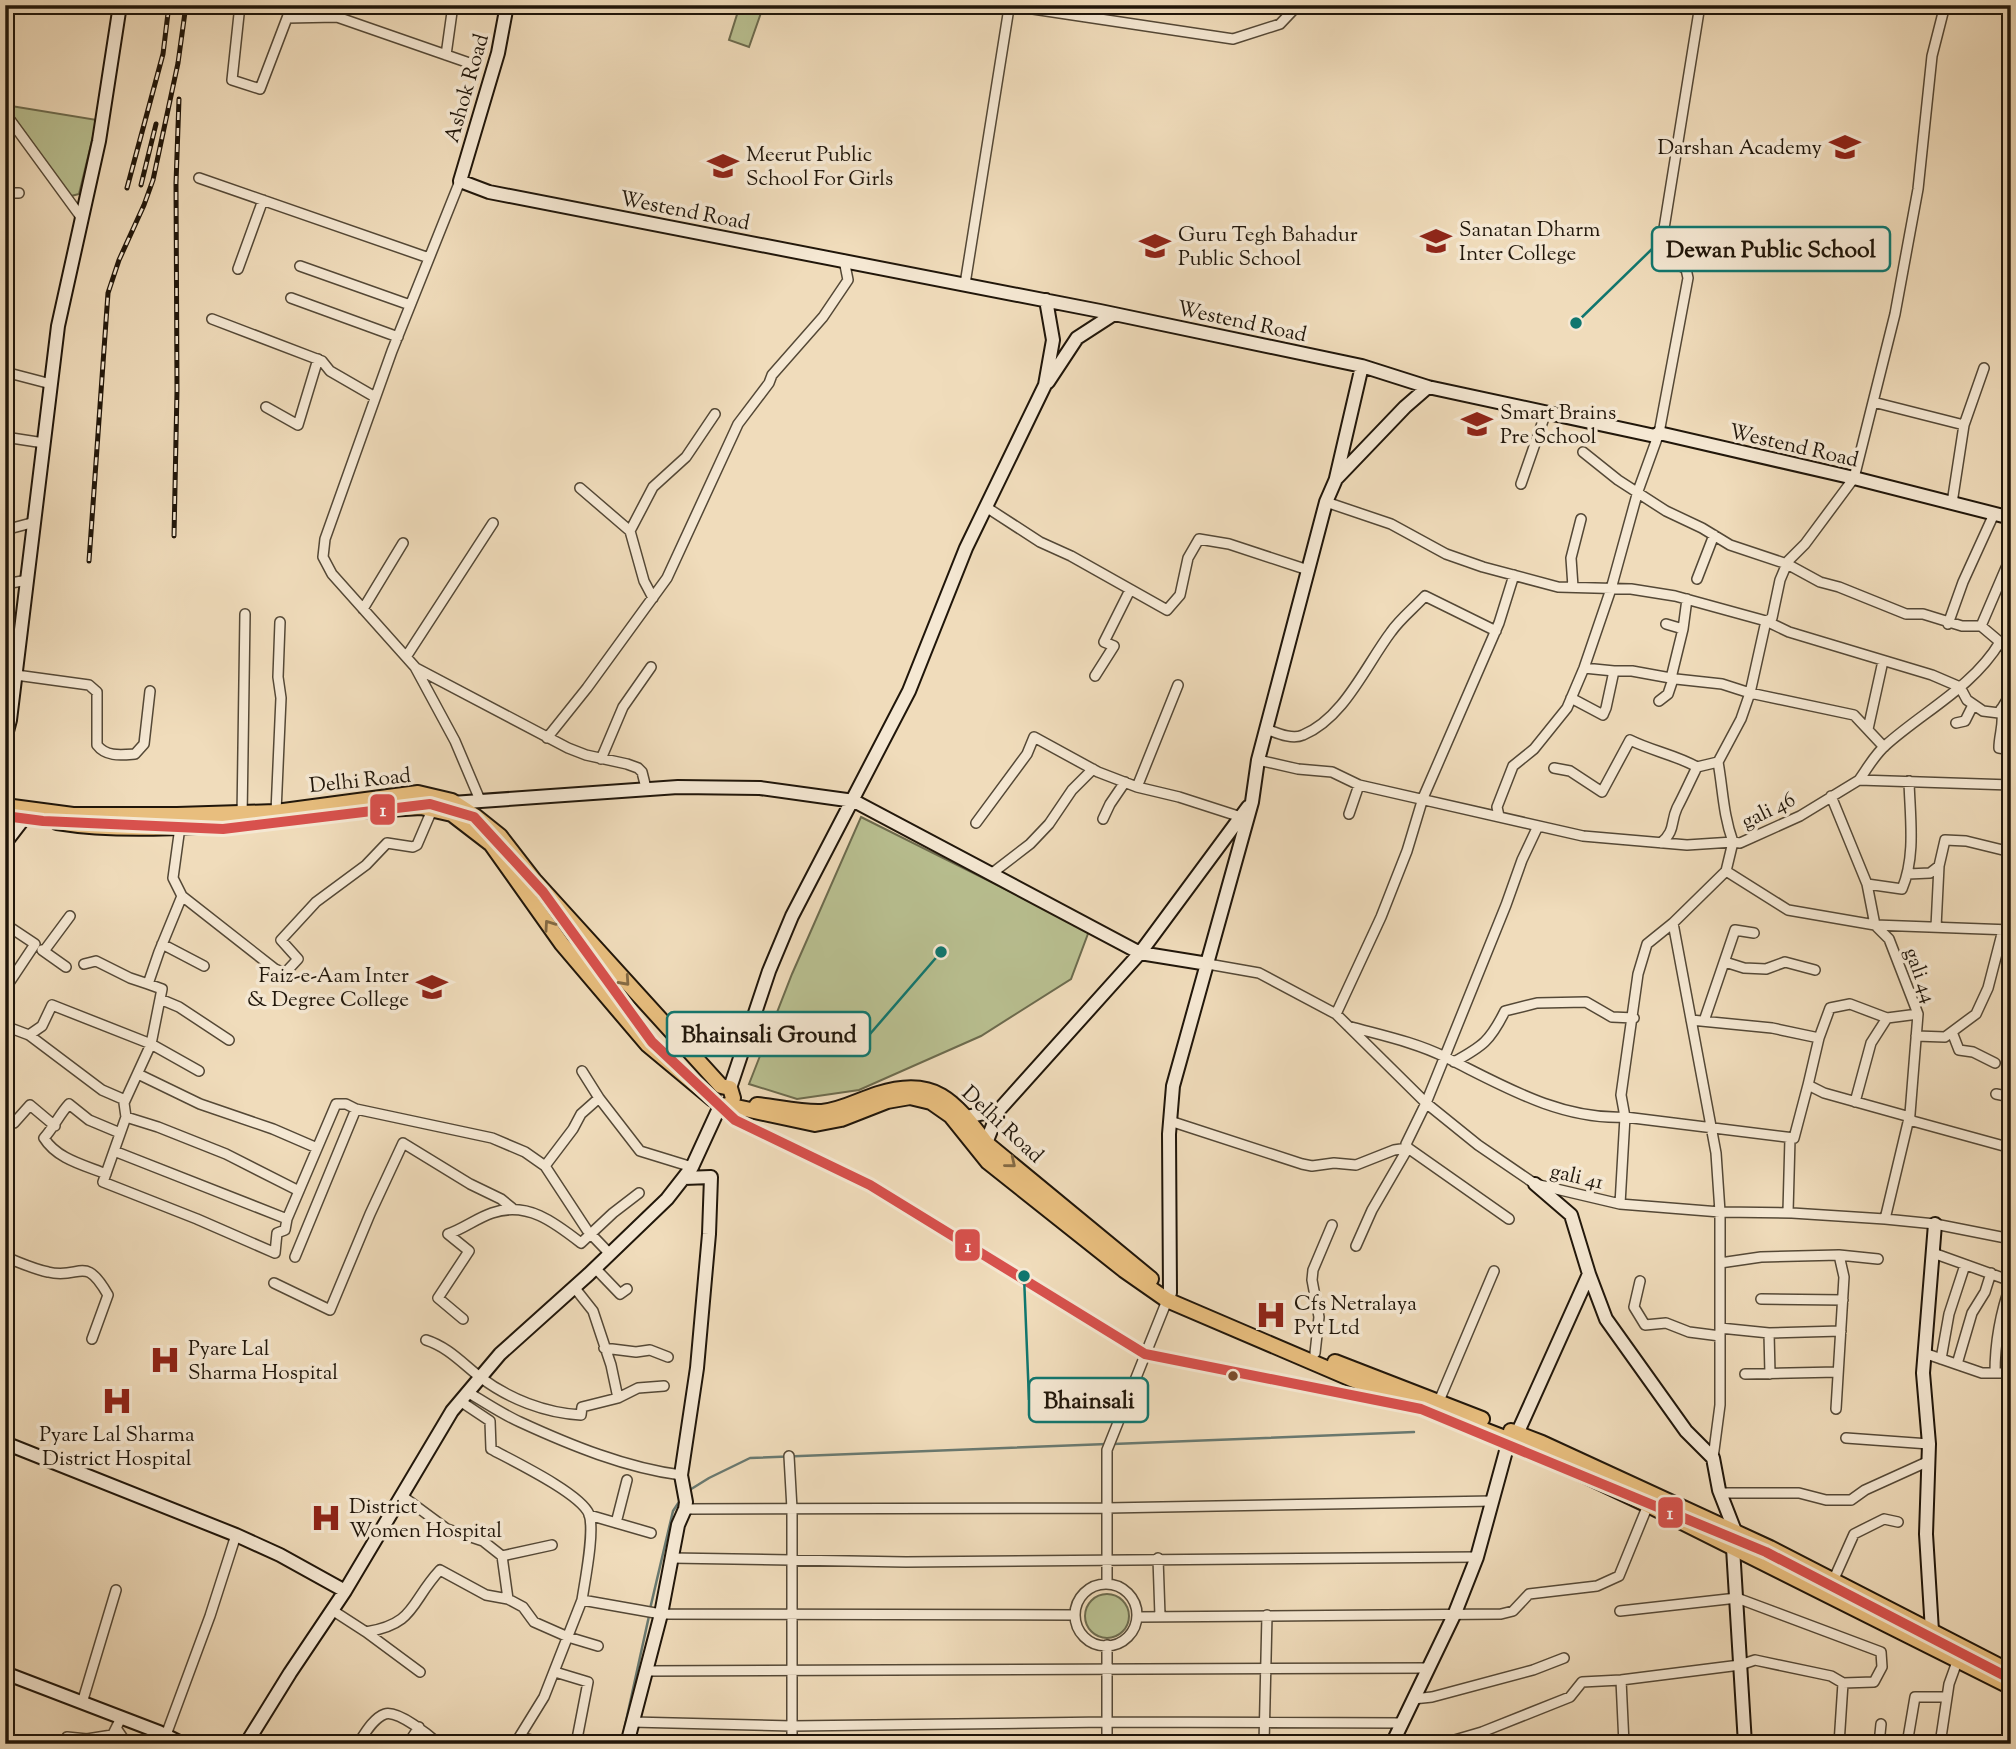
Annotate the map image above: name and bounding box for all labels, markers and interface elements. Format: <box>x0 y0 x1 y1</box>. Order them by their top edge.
street label: Ashok Road <box>438 30 498 146</box>
school or university icon: Darshan Academy <box>1828 130 1862 164</box>
place label: Darshan Academy <box>1657 134 1823 164</box>
place label: Meerut Public School For Girls <box>746 141 893 195</box>
school or university icon: Meerut Public School For Girls <box>706 149 740 183</box>
street label: Westend Road <box>617 185 752 239</box>
place label: Sanatan Dharm Inter College <box>1459 216 1600 270</box>
place label: Guru Tegh Bahadur Public School <box>1178 221 1358 275</box>
school or university icon: Sanatan Dharm Inter College <box>1419 224 1453 258</box>
callout: Dewan Public School <box>1652 227 1890 271</box>
school or university icon: Guru Tegh Bahadur Public School <box>1138 229 1172 263</box>
text: Dewan Public School <box>1666 235 1877 268</box>
street label: Westend Road <box>1174 295 1309 351</box>
place label: Smart Brains Pre School <box>1500 399 1616 453</box>
school or university icon: Smart Brains Pre School <box>1460 407 1494 441</box>
street label: Westend Road <box>1726 417 1861 476</box>
street label: Delhi Road <box>308 762 413 802</box>
street label: gali 46 <box>1737 786 1801 838</box>
line badge: 1 <box>369 793 396 826</box>
text: 1 <box>380 798 387 825</box>
one-way arrow <box>545 920 557 933</box>
street label: gali 44 <box>1895 944 1943 1008</box>
place label: Faiz-e-Aam Inter & Degree College <box>247 962 409 1016</box>
school or university icon: Faiz-e-Aam Inter & Degree College <box>415 970 449 1004</box>
one-way arrow <box>617 972 629 985</box>
callout: Bhainsali Ground <box>667 1012 870 1056</box>
text: Bhainsali Ground <box>681 1020 857 1053</box>
street label: Delhi Road <box>954 1080 1049 1171</box>
one-way arrow <box>1003 1155 1015 1168</box>
street label: gali 41 <box>1547 1157 1606 1199</box>
line badge: 1 <box>954 1228 981 1262</box>
text: 1 <box>965 1234 972 1261</box>
place label: Cfs Netralaya Pvt Ltd <box>1294 1290 1417 1344</box>
hospital icon: Cfs Netralaya Pvt Ltd <box>1254 1298 1288 1332</box>
place label: Pyare Lal Sharma Hospital <box>188 1335 338 1389</box>
hospital icon: Pyare Lal Sharma Hospital <box>148 1343 182 1377</box>
unlabelled marker <box>1226 1369 1240 1383</box>
callout: Bhainsali <box>1029 1378 1148 1422</box>
hospital icon: Pyare Lal Sharma District Hospital <box>100 1384 134 1418</box>
text: Bhainsali <box>1043 1386 1135 1419</box>
place label: Pyare Lal Sharma District Hospital <box>39 1421 195 1475</box>
place label: District Women Hospital <box>349 1493 502 1547</box>
line badge: 1 <box>1657 1496 1684 1529</box>
hospital icon: District Women Hospital <box>309 1501 343 1535</box>
text: 1 <box>1667 1501 1674 1528</box>

